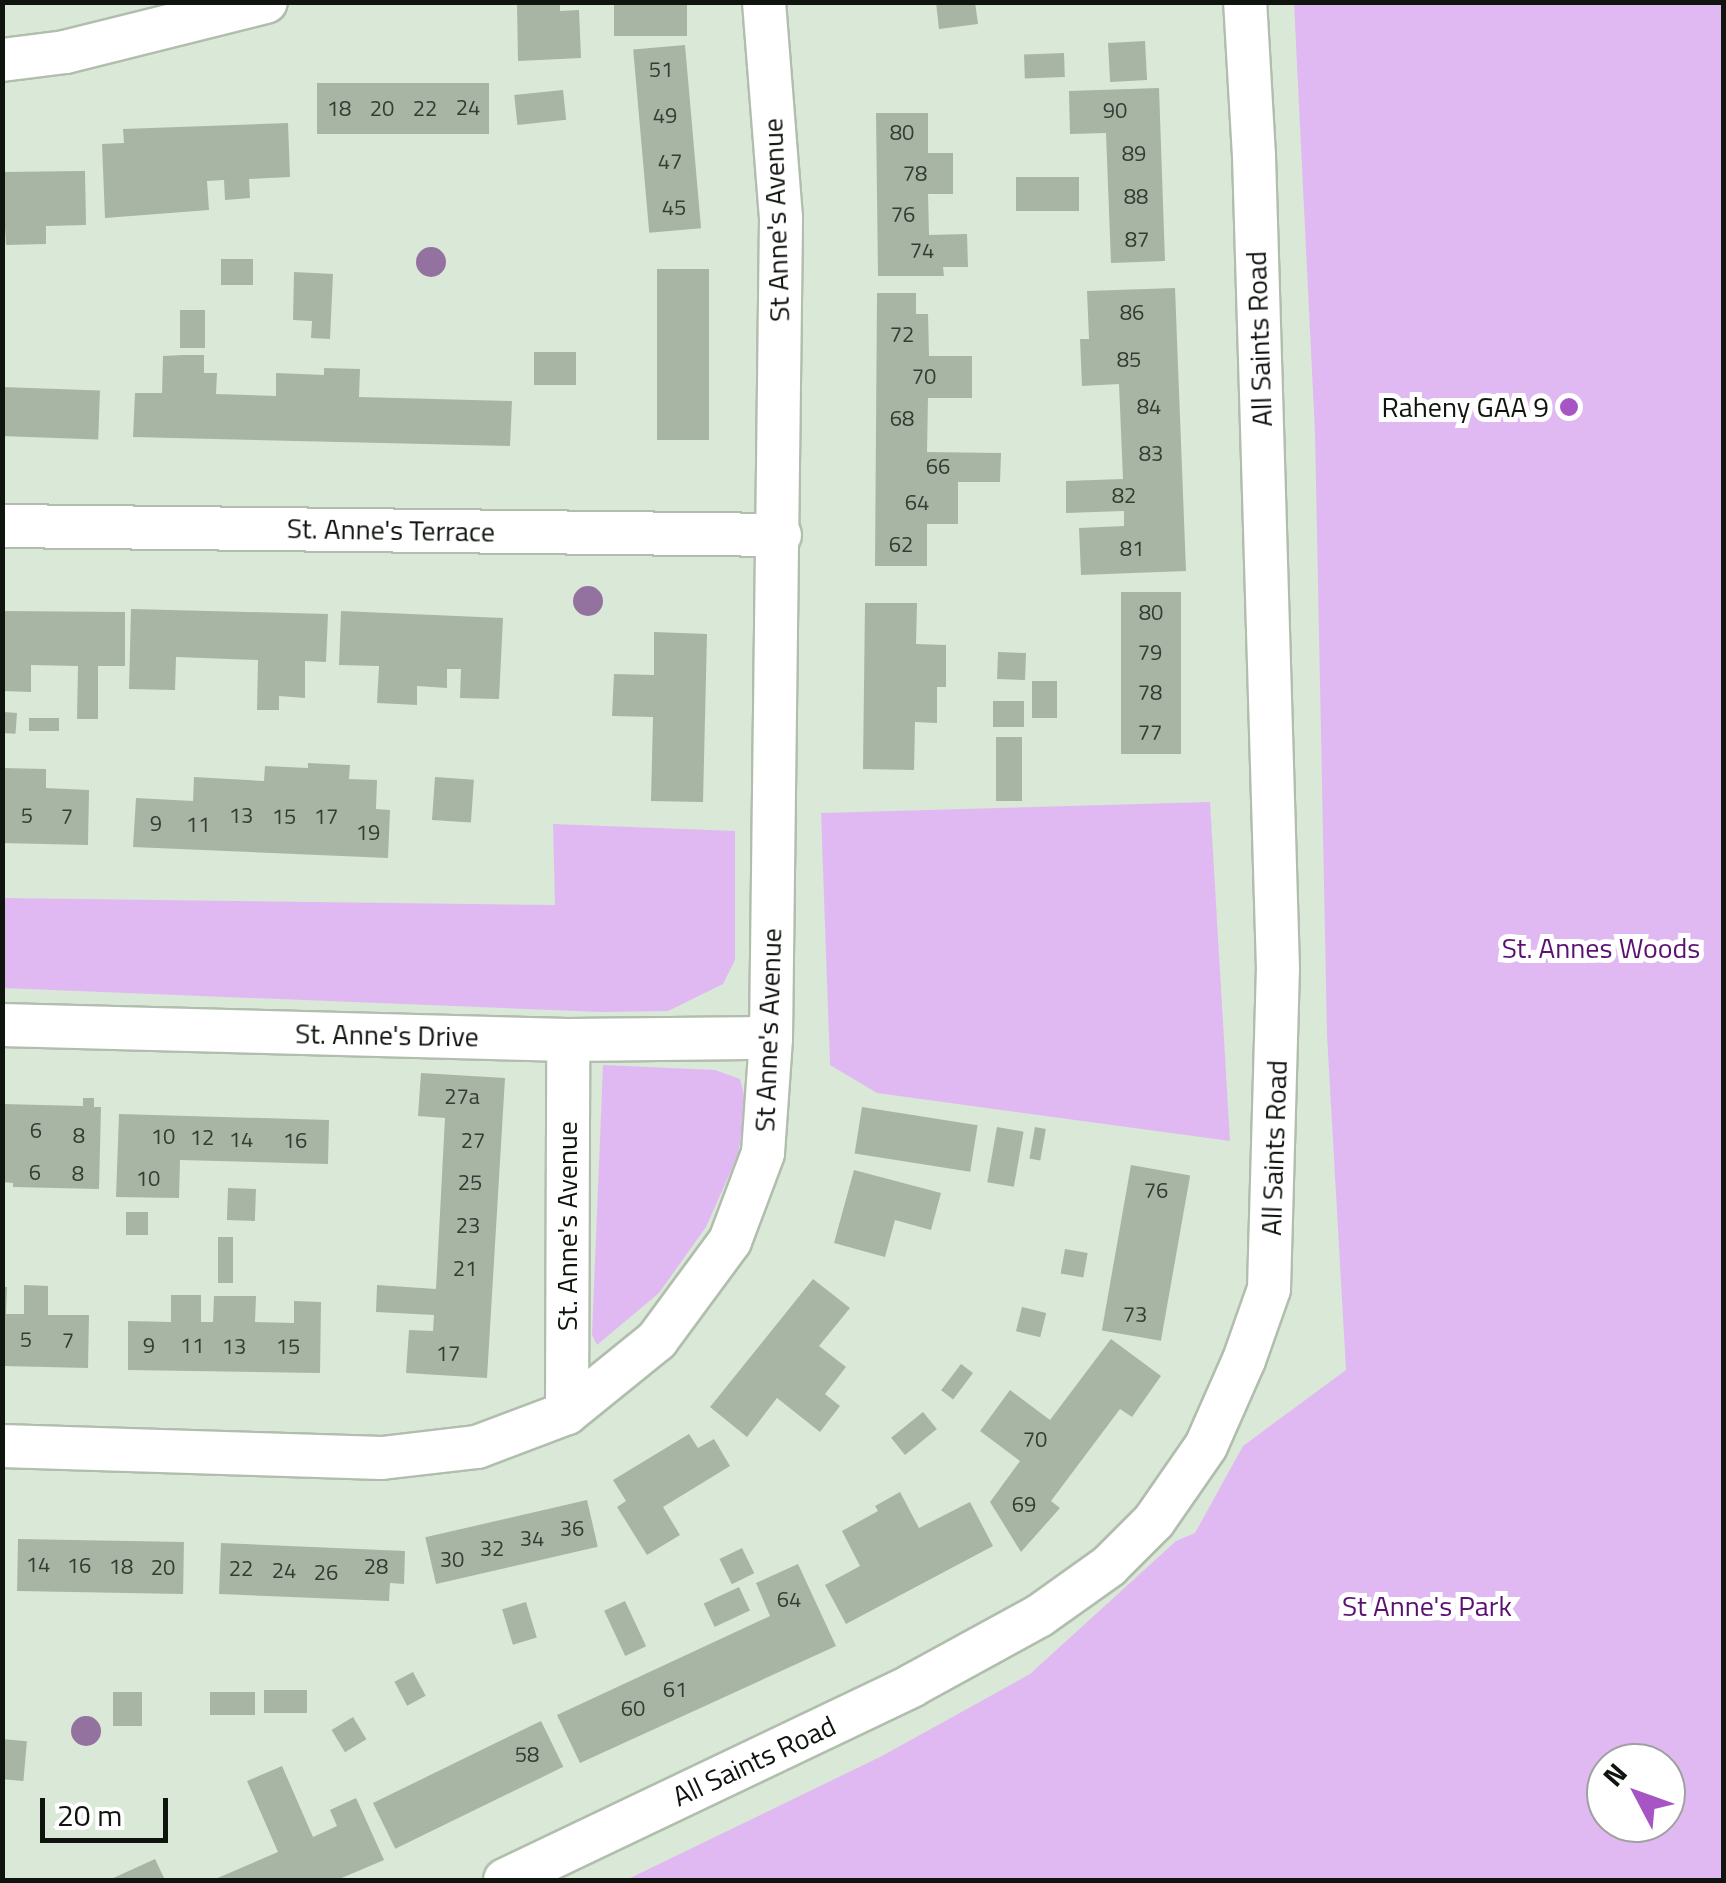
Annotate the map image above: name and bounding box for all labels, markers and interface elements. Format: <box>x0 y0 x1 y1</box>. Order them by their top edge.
house number: 51 <box>649 57 673 83</box>
house number: 24 <box>456 95 480 121</box>
house number: 18 <box>327 96 351 122</box>
house number: 20 <box>370 96 394 122</box>
house number: 22 <box>413 96 437 122</box>
house number: 90 <box>1103 98 1127 124</box>
house number: 49 <box>653 103 677 129</box>
street label: St Anne's Avenue <box>756 118 796 322</box>
house number: 80 <box>890 120 914 146</box>
house number: 89 <box>1122 141 1146 167</box>
house number: 47 <box>658 149 682 175</box>
house number: 78 <box>903 161 927 187</box>
house number: 88 <box>1124 184 1148 210</box>
house number: 45 <box>662 195 686 221</box>
house number: 76 <box>891 202 915 228</box>
house number: 87 <box>1125 227 1149 253</box>
house number: 74 <box>910 238 934 264</box>
street label: All Saints Road <box>1239 251 1279 427</box>
house number: 86 <box>1120 300 1144 326</box>
house number: 72 <box>890 322 914 348</box>
house number: 85 <box>1117 347 1141 373</box>
house number: 70 <box>912 364 936 390</box>
place label: Raheny GAA 9 <box>1382 390 1549 424</box>
house number: 84 <box>1137 394 1161 420</box>
marker: Raheny GAA 9 <box>1558 396 1580 418</box>
house number: 68 <box>890 406 914 432</box>
house number: 83 <box>1139 441 1163 467</box>
house number: 66 <box>926 454 950 480</box>
house number: 82 <box>1112 483 1136 509</box>
house number: 64 <box>905 490 929 516</box>
street label: St. Anne's Terrace <box>287 511 495 549</box>
house number: 62 <box>889 532 913 558</box>
house number: 81 <box>1120 536 1144 562</box>
house number: 80 <box>1139 600 1163 626</box>
house number: 79 <box>1138 640 1162 666</box>
house number: 78 <box>1138 680 1162 706</box>
house number: 77 <box>1138 720 1162 746</box>
house number: 5 <box>21 803 33 829</box>
house number: 13 <box>229 803 253 829</box>
house number: 7 <box>61 804 73 830</box>
house number: 15 <box>272 804 296 830</box>
house number: 17 <box>314 804 338 830</box>
house number: 9 <box>150 811 162 837</box>
house number: 11 <box>186 812 210 838</box>
house number: 19 <box>356 820 380 846</box>
street label: St Anne's Avenue <box>748 928 788 1132</box>
park label: St. Annes Woods <box>1502 931 1700 965</box>
street label: St. Anne's Drive <box>295 1017 479 1053</box>
street label: All Saints Road <box>1254 1060 1294 1236</box>
house number: 27a <box>444 1084 480 1110</box>
house number: 6 <box>30 1118 42 1144</box>
street label: St. Anne's Avenue <box>550 1121 584 1331</box>
house number: 8 <box>73 1123 85 1149</box>
house number: 10 <box>151 1124 175 1150</box>
house number: 12 <box>190 1125 214 1151</box>
house number: 14 <box>229 1127 253 1153</box>
house number: 16 <box>283 1128 307 1154</box>
house number: 27 <box>461 1128 485 1154</box>
house number: 6 <box>29 1160 41 1186</box>
house number: 8 <box>72 1161 84 1187</box>
house number: 10 <box>136 1166 160 1192</box>
house number: 25 <box>458 1170 482 1196</box>
house number: 76 <box>1144 1178 1168 1204</box>
house number: 23 <box>456 1213 480 1239</box>
house number: 21 <box>453 1256 477 1282</box>
house number: 73 <box>1123 1302 1147 1328</box>
house number: 5 <box>20 1327 32 1353</box>
house number: 7 <box>62 1328 74 1354</box>
house number: 9 <box>143 1333 155 1359</box>
house number: 11 <box>180 1333 204 1359</box>
house number: 13 <box>222 1334 246 1360</box>
house number: 15 <box>276 1334 300 1360</box>
house number: 17 <box>436 1341 460 1367</box>
house number: 70 <box>1023 1427 1047 1453</box>
house number: 69 <box>1012 1492 1036 1518</box>
house number: 36 <box>560 1516 584 1542</box>
house number: 34 <box>520 1526 544 1552</box>
house number: 32 <box>480 1536 504 1562</box>
house number: 30 <box>440 1547 464 1573</box>
house number: 14 <box>26 1552 50 1578</box>
house number: 16 <box>67 1553 91 1579</box>
house number: 18 <box>109 1554 133 1580</box>
house number: 28 <box>364 1554 388 1580</box>
house number: 20 <box>151 1555 175 1581</box>
house number: 22 <box>229 1556 253 1582</box>
house number: 24 <box>272 1558 296 1584</box>
house number: 26 <box>314 1560 338 1586</box>
house number: 64 <box>777 1587 801 1613</box>
park label: St Anne's Park <box>1342 1589 1512 1623</box>
house number: 61 <box>663 1677 687 1703</box>
house number: 60 <box>621 1696 645 1722</box>
street label: All Saints Road <box>667 1709 841 1813</box>
house number: 58 <box>515 1742 539 1768</box>
north arrow <box>1586 1743 1686 1843</box>
text: N <box>1592 1753 1637 1796</box>
scale bar <box>45 1778 172 1840</box>
text: 20 m <box>57 1792 122 1838</box>

